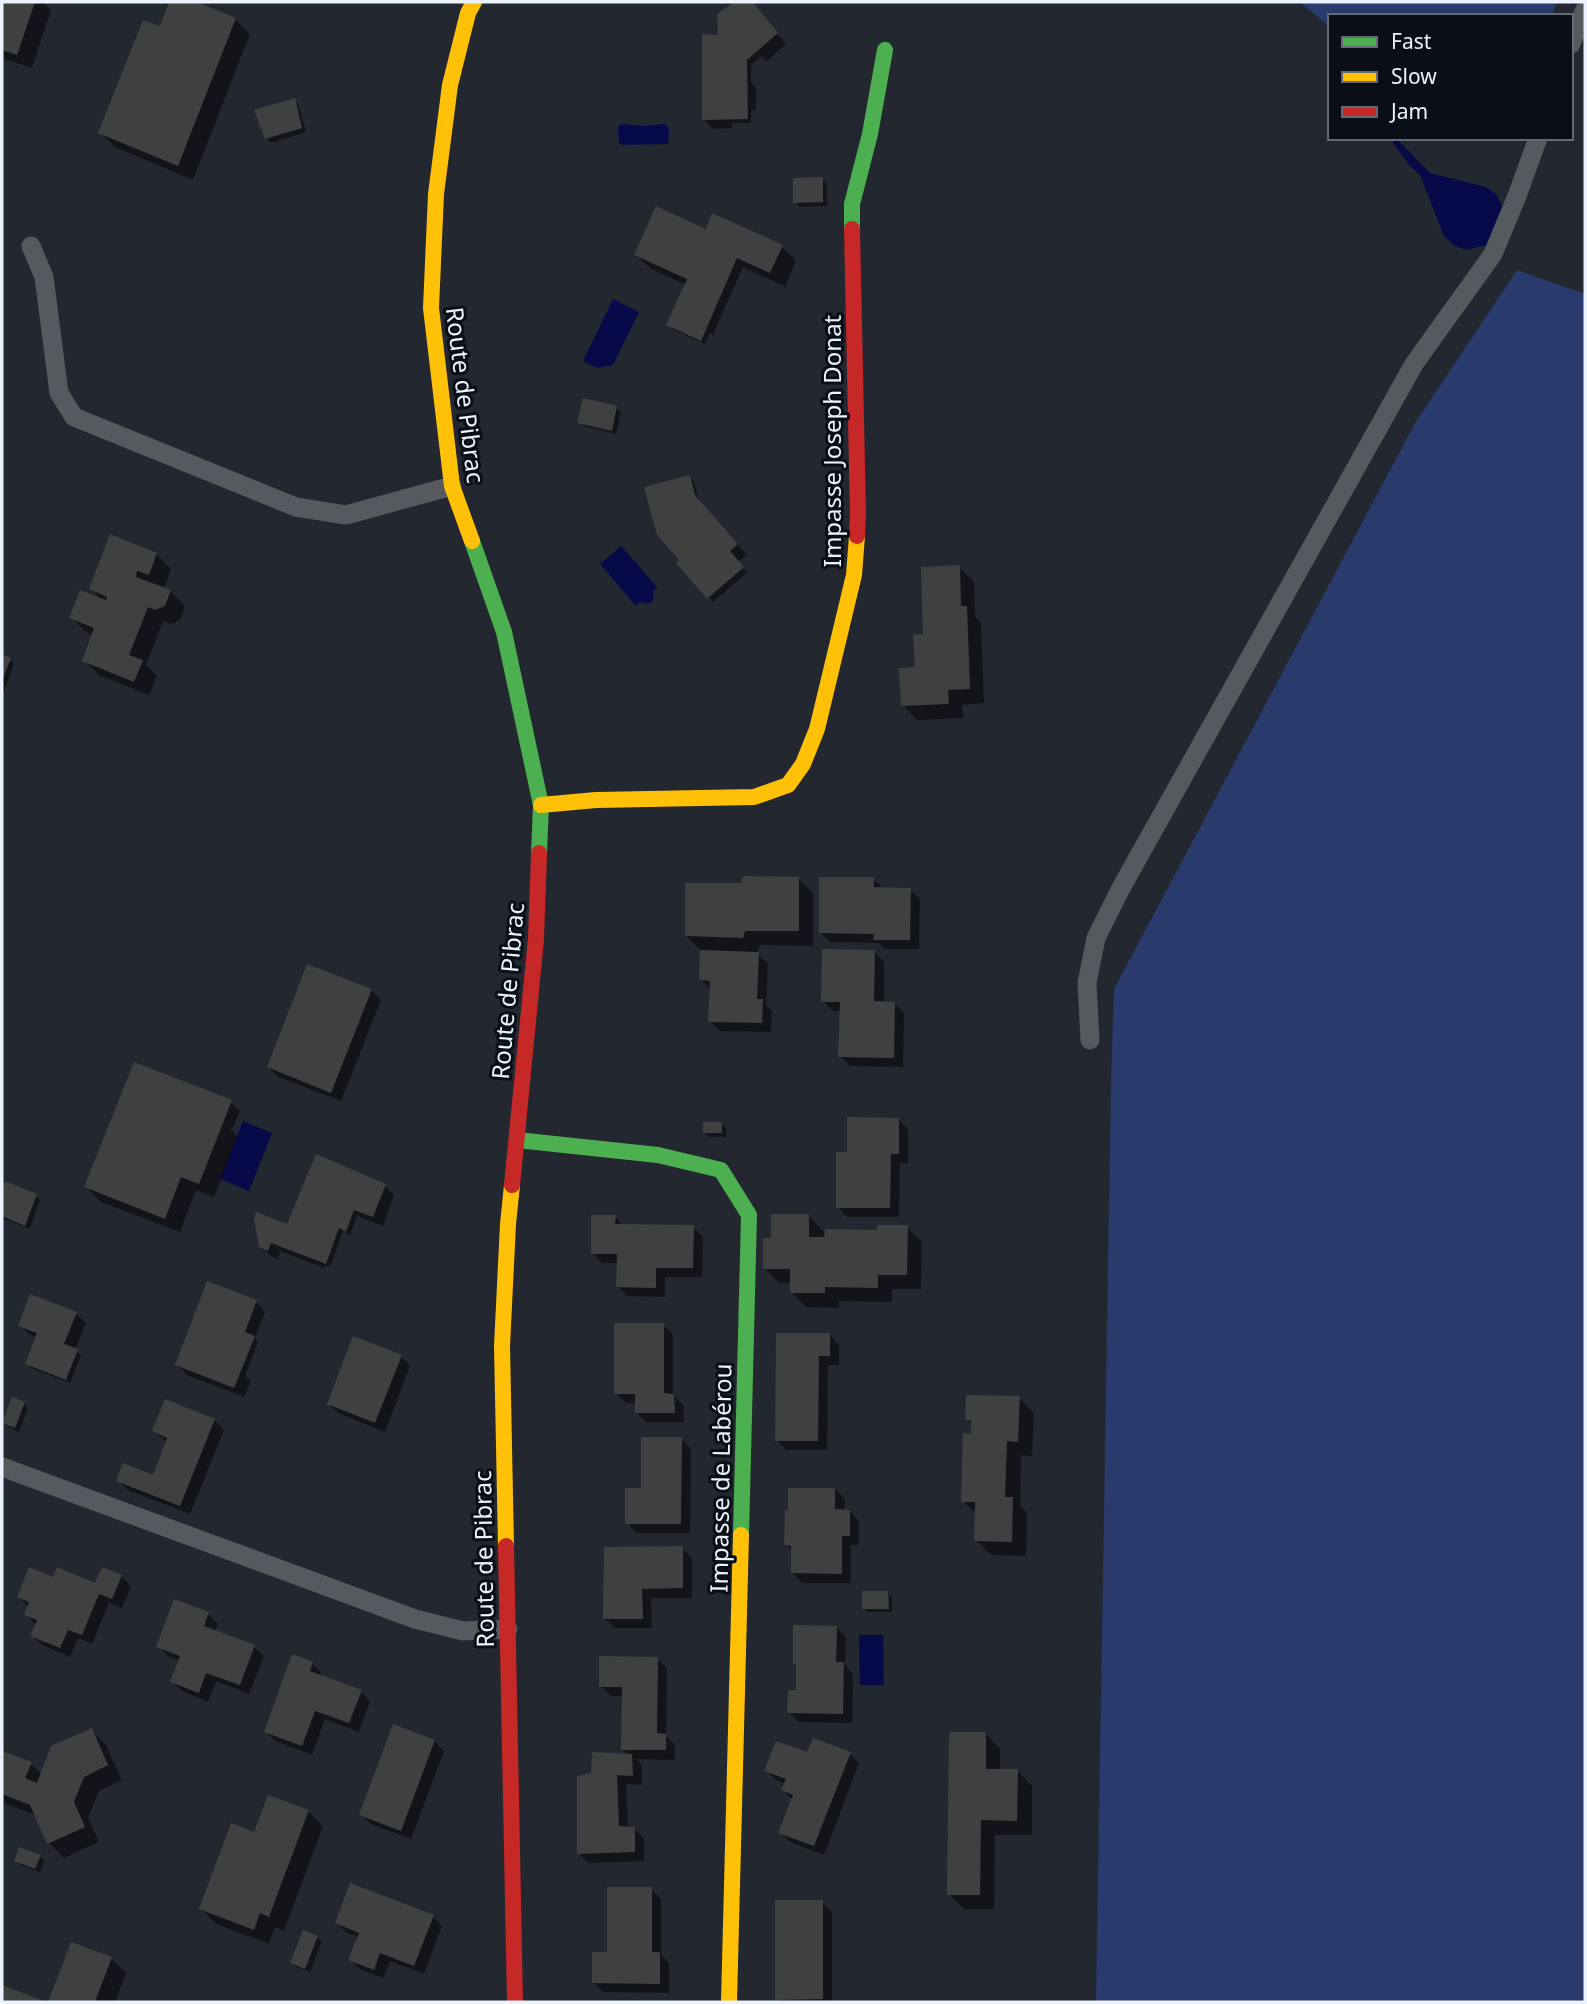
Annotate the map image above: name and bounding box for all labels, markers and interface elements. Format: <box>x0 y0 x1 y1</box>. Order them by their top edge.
legend <box>1328 14 1573 140</box>
text: Fast <box>1391 27 1432 55</box>
text: Slow <box>1391 62 1437 90</box>
text: Jam <box>1389 97 1428 125</box>
street label: Route de Pibrac <box>439 305 493 485</box>
street label: Impasse Joseph Donat <box>815 314 848 567</box>
street label: Route de Pibrac <box>483 901 531 1081</box>
street label: Impasse de Labérou <box>702 1363 738 1593</box>
street label: Route de Pibrac <box>465 1470 501 1648</box>

